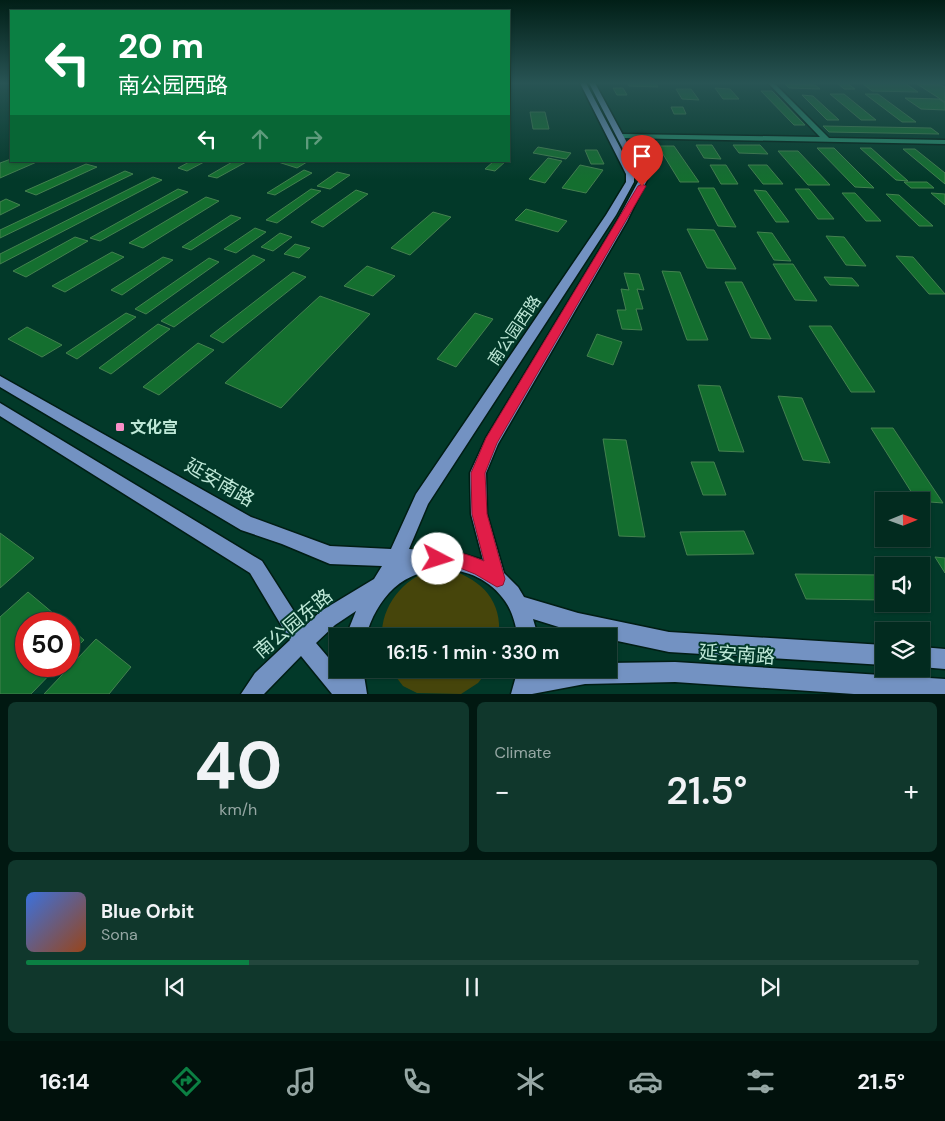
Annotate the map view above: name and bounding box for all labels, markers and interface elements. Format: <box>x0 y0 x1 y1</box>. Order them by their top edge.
text: 20 m <box>118 23 204 69</box>
icon: left <box>35 30 100 95</box>
text: 南公园西路 <box>118 71 228 100</box>
icon: left <box>193 125 221 153</box>
icon: ahead <box>246 125 274 153</box>
icon: right <box>299 125 327 153</box>
pin <box>621 135 663 186</box>
icon: arrive <box>628 142 656 170</box>
street label: 南公园西路 <box>483 291 545 369</box>
place label: 文化宫 <box>130 417 178 438</box>
marker: 文化宫 <box>114 421 126 433</box>
street label: 延安南路 <box>181 453 259 512</box>
north arrow <box>875 492 930 548</box>
map controls <box>875 492 930 677</box>
position arrow <box>411 532 463 584</box>
button: sound <box>875 557 930 612</box>
street label: 南公园东路 <box>249 583 338 663</box>
speed limit sign: 50 <box>15 612 80 677</box>
button: layers <box>875 622 930 677</box>
street label: 延安南路 <box>698 639 776 670</box>
text: 16:15 · 1 min · 330 m <box>387 640 559 665</box>
text: 40 <box>194 724 282 808</box>
text: Climate <box>495 742 551 763</box>
text: 21.5° <box>666 766 747 816</box>
text: − <box>495 773 510 810</box>
text: + <box>904 773 919 810</box>
text: km/h <box>219 799 257 820</box>
text: Blue Orbit <box>101 899 194 924</box>
text: Sona <box>101 924 138 945</box>
icon: previous <box>161 973 189 1001</box>
icon: pause <box>458 973 486 1001</box>
icon: next <box>756 973 784 1001</box>
icon: directions <box>169 1064 204 1099</box>
icon: music <box>284 1064 319 1099</box>
icon: phone <box>399 1064 434 1099</box>
icon: climate <box>513 1064 548 1099</box>
icon: car <box>628 1064 663 1099</box>
icon: filters <box>743 1064 778 1099</box>
text: 16:14 <box>40 1067 90 1096</box>
text: 21.5° <box>857 1067 905 1096</box>

